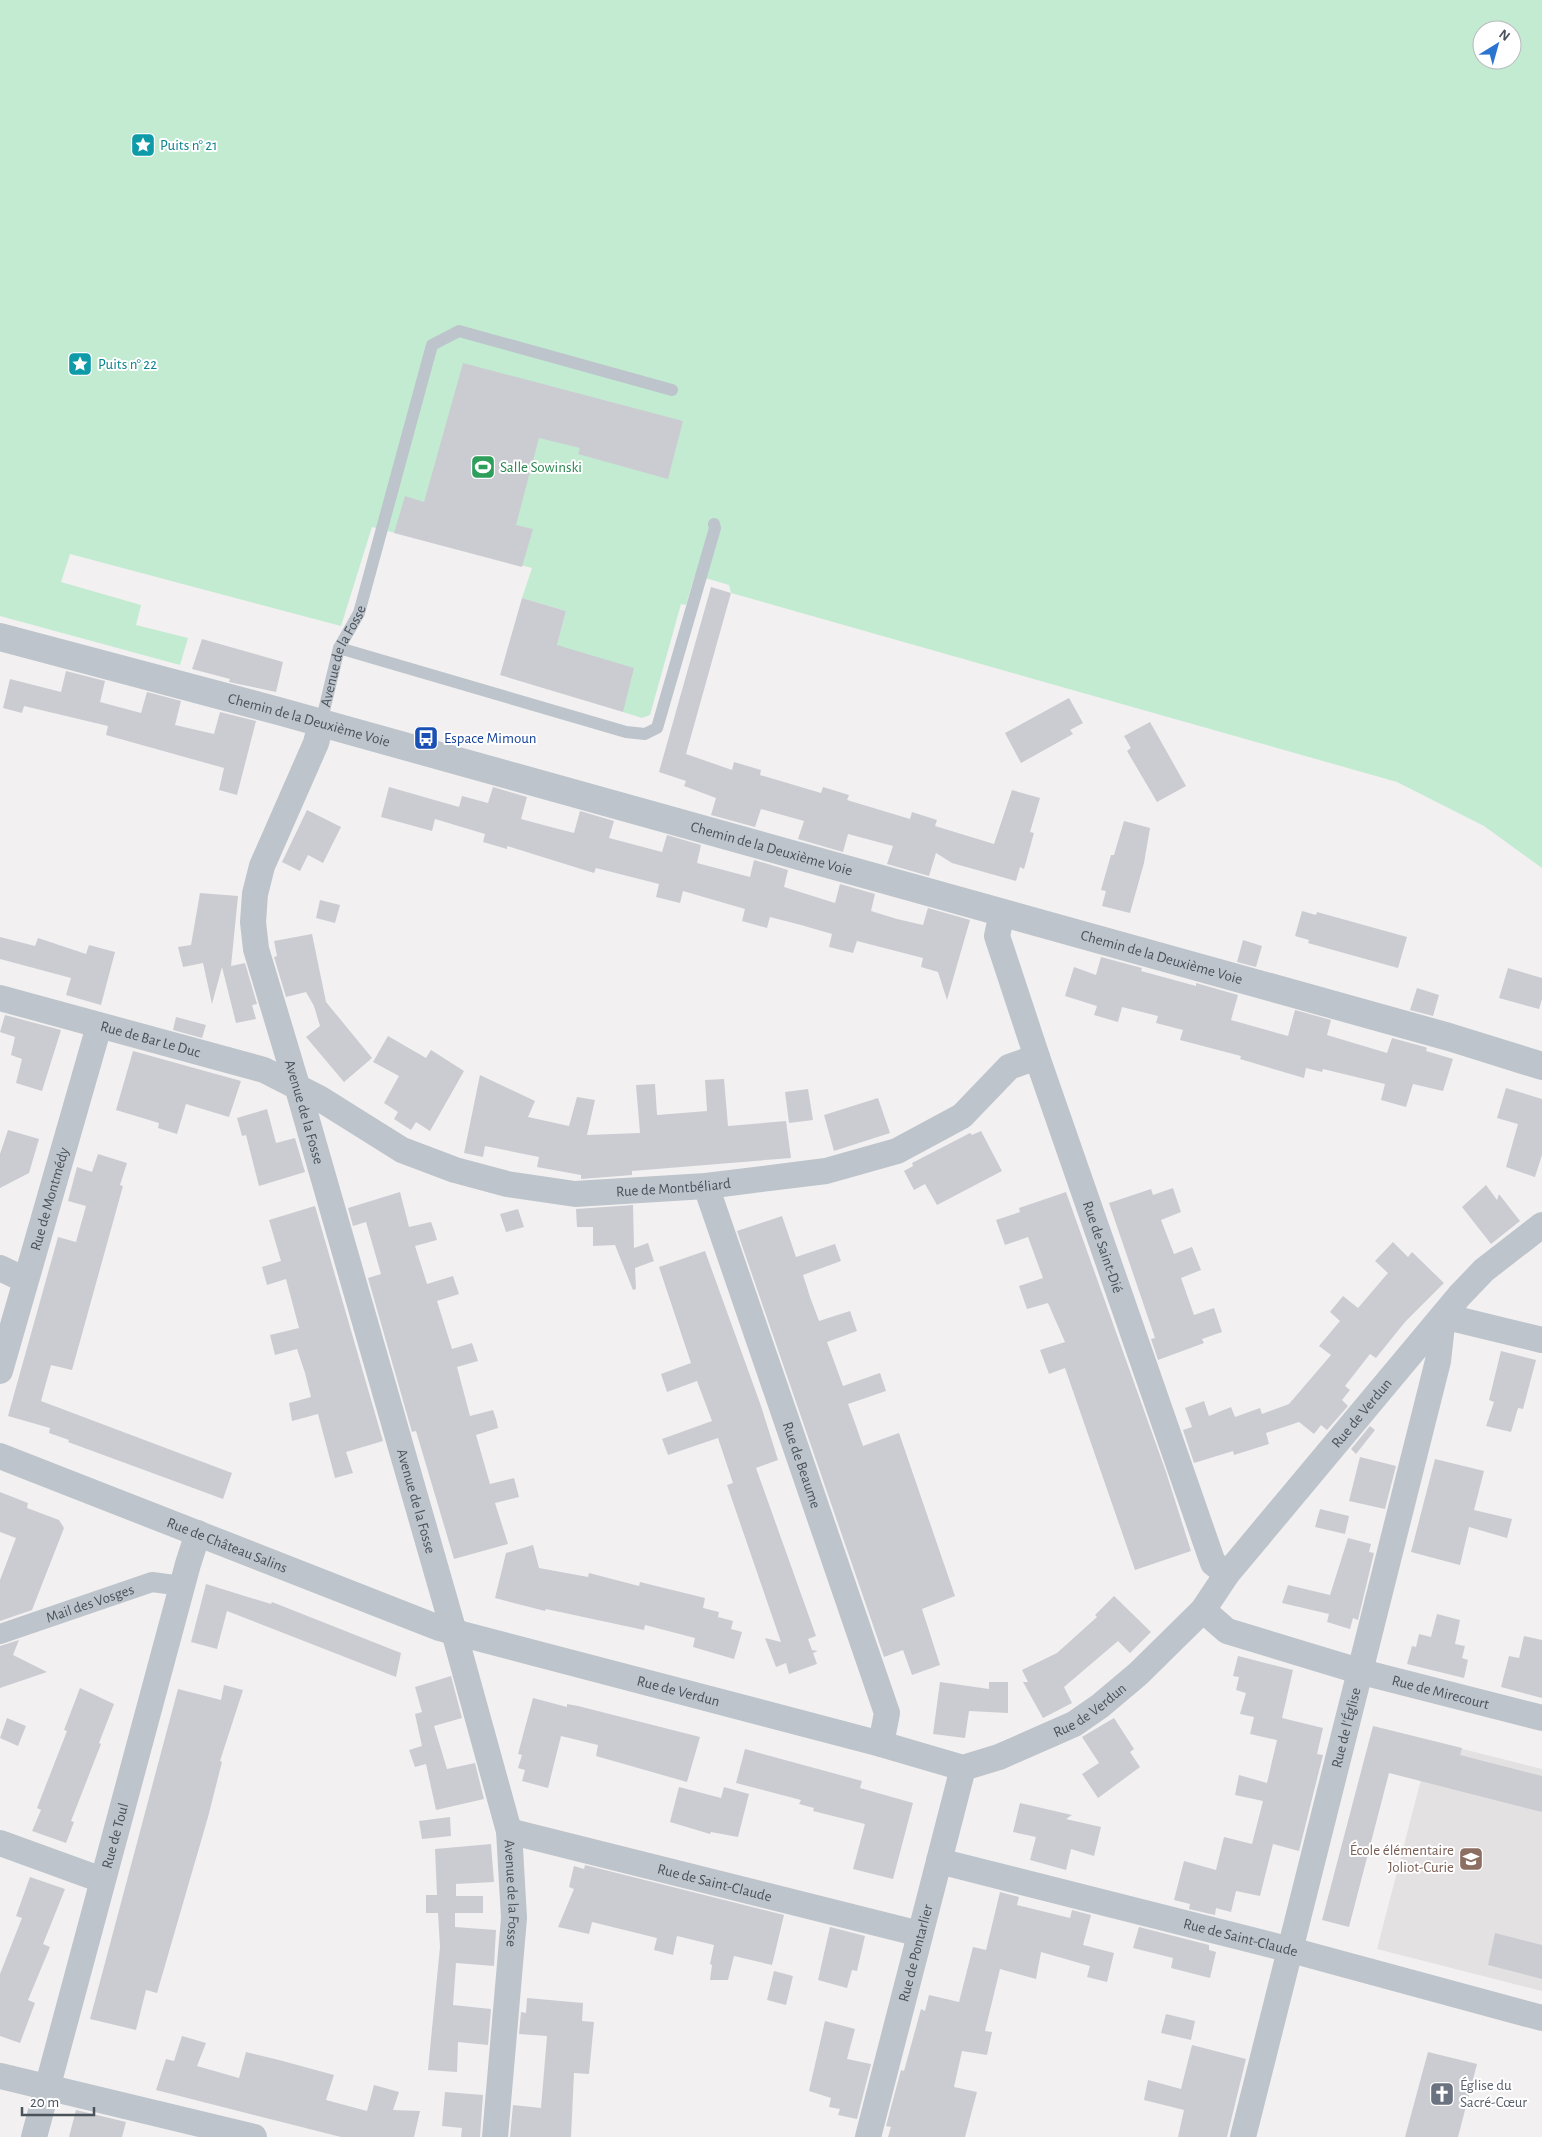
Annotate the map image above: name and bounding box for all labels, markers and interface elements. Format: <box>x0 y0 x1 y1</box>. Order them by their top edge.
north arrow <box>1472 20 1522 70</box>
text: N <box>1496 27 1512 44</box>
place icon: Puits n° 21 <box>130 132 156 158</box>
place label: Puits n° 21 <box>160 138 217 153</box>
place icon: Puits n° 22 <box>67 351 93 377</box>
place label: Puits n° 22 <box>98 357 157 372</box>
sports icon: Salle Sowinski <box>470 454 496 480</box>
place label: Salle Sowinski <box>500 460 582 475</box>
street label: Avenue de la Fosse <box>318 604 369 708</box>
street label: Chemin de la Deuxième Voie <box>226 691 392 750</box>
bus stop icon: Espace Mimoun <box>413 725 439 751</box>
place label: Espace Mimoun <box>444 731 537 746</box>
street label: Chemin de la Deuxième Voie <box>689 819 854 879</box>
street label: Chemin de la Deuxième Voie <box>1079 928 1244 987</box>
street label: Rue de Bar Le Duc <box>99 1019 202 1060</box>
street label: Avenue de la Fosse <box>282 1058 326 1166</box>
street label: Rue de Montmédy <box>28 1145 72 1252</box>
street label: Rue de Montbéliard <box>615 1176 732 1199</box>
street label: Rue de Saint-Dié <box>1080 1199 1126 1295</box>
street label: Rue de Verdun <box>1329 1376 1395 1451</box>
street label: Rue de Beaume <box>780 1420 823 1510</box>
street label: Avenue de la Fosse <box>394 1447 438 1555</box>
street label: Rue de Château Salins <box>165 1515 289 1576</box>
street label: Mail des Vosges <box>44 1582 136 1626</box>
street label: Rue de Verdun <box>635 1673 721 1709</box>
street label: Rue de Mirecourt <box>1390 1673 1491 1712</box>
street label: Rue de Verdun <box>1051 1680 1129 1740</box>
street label: Rue de l'Église <box>1329 1686 1364 1770</box>
street label: Rue de Toul <box>99 1801 131 1870</box>
street label: Avenue de la Fosse <box>501 1839 521 1948</box>
place label: École élémentaire Joliot-Curie <box>1350 1841 1454 1875</box>
school or university icon: École élémentaire Joliot-Curie <box>1458 1846 1484 1872</box>
street label: Rue de Saint-Claude <box>656 1861 773 1905</box>
street label: Rue de Pontarlier <box>896 1903 936 2003</box>
street label: Rue de Saint-Claude <box>1182 1916 1299 1959</box>
place label: Église du Sacré-Cœur <box>1460 2076 1527 2110</box>
church icon: Église du Sacré-Cœur <box>1429 2081 1455 2107</box>
scale bar <box>22 2084 95 2116</box>
text: 20 m <box>30 2095 59 2110</box>

